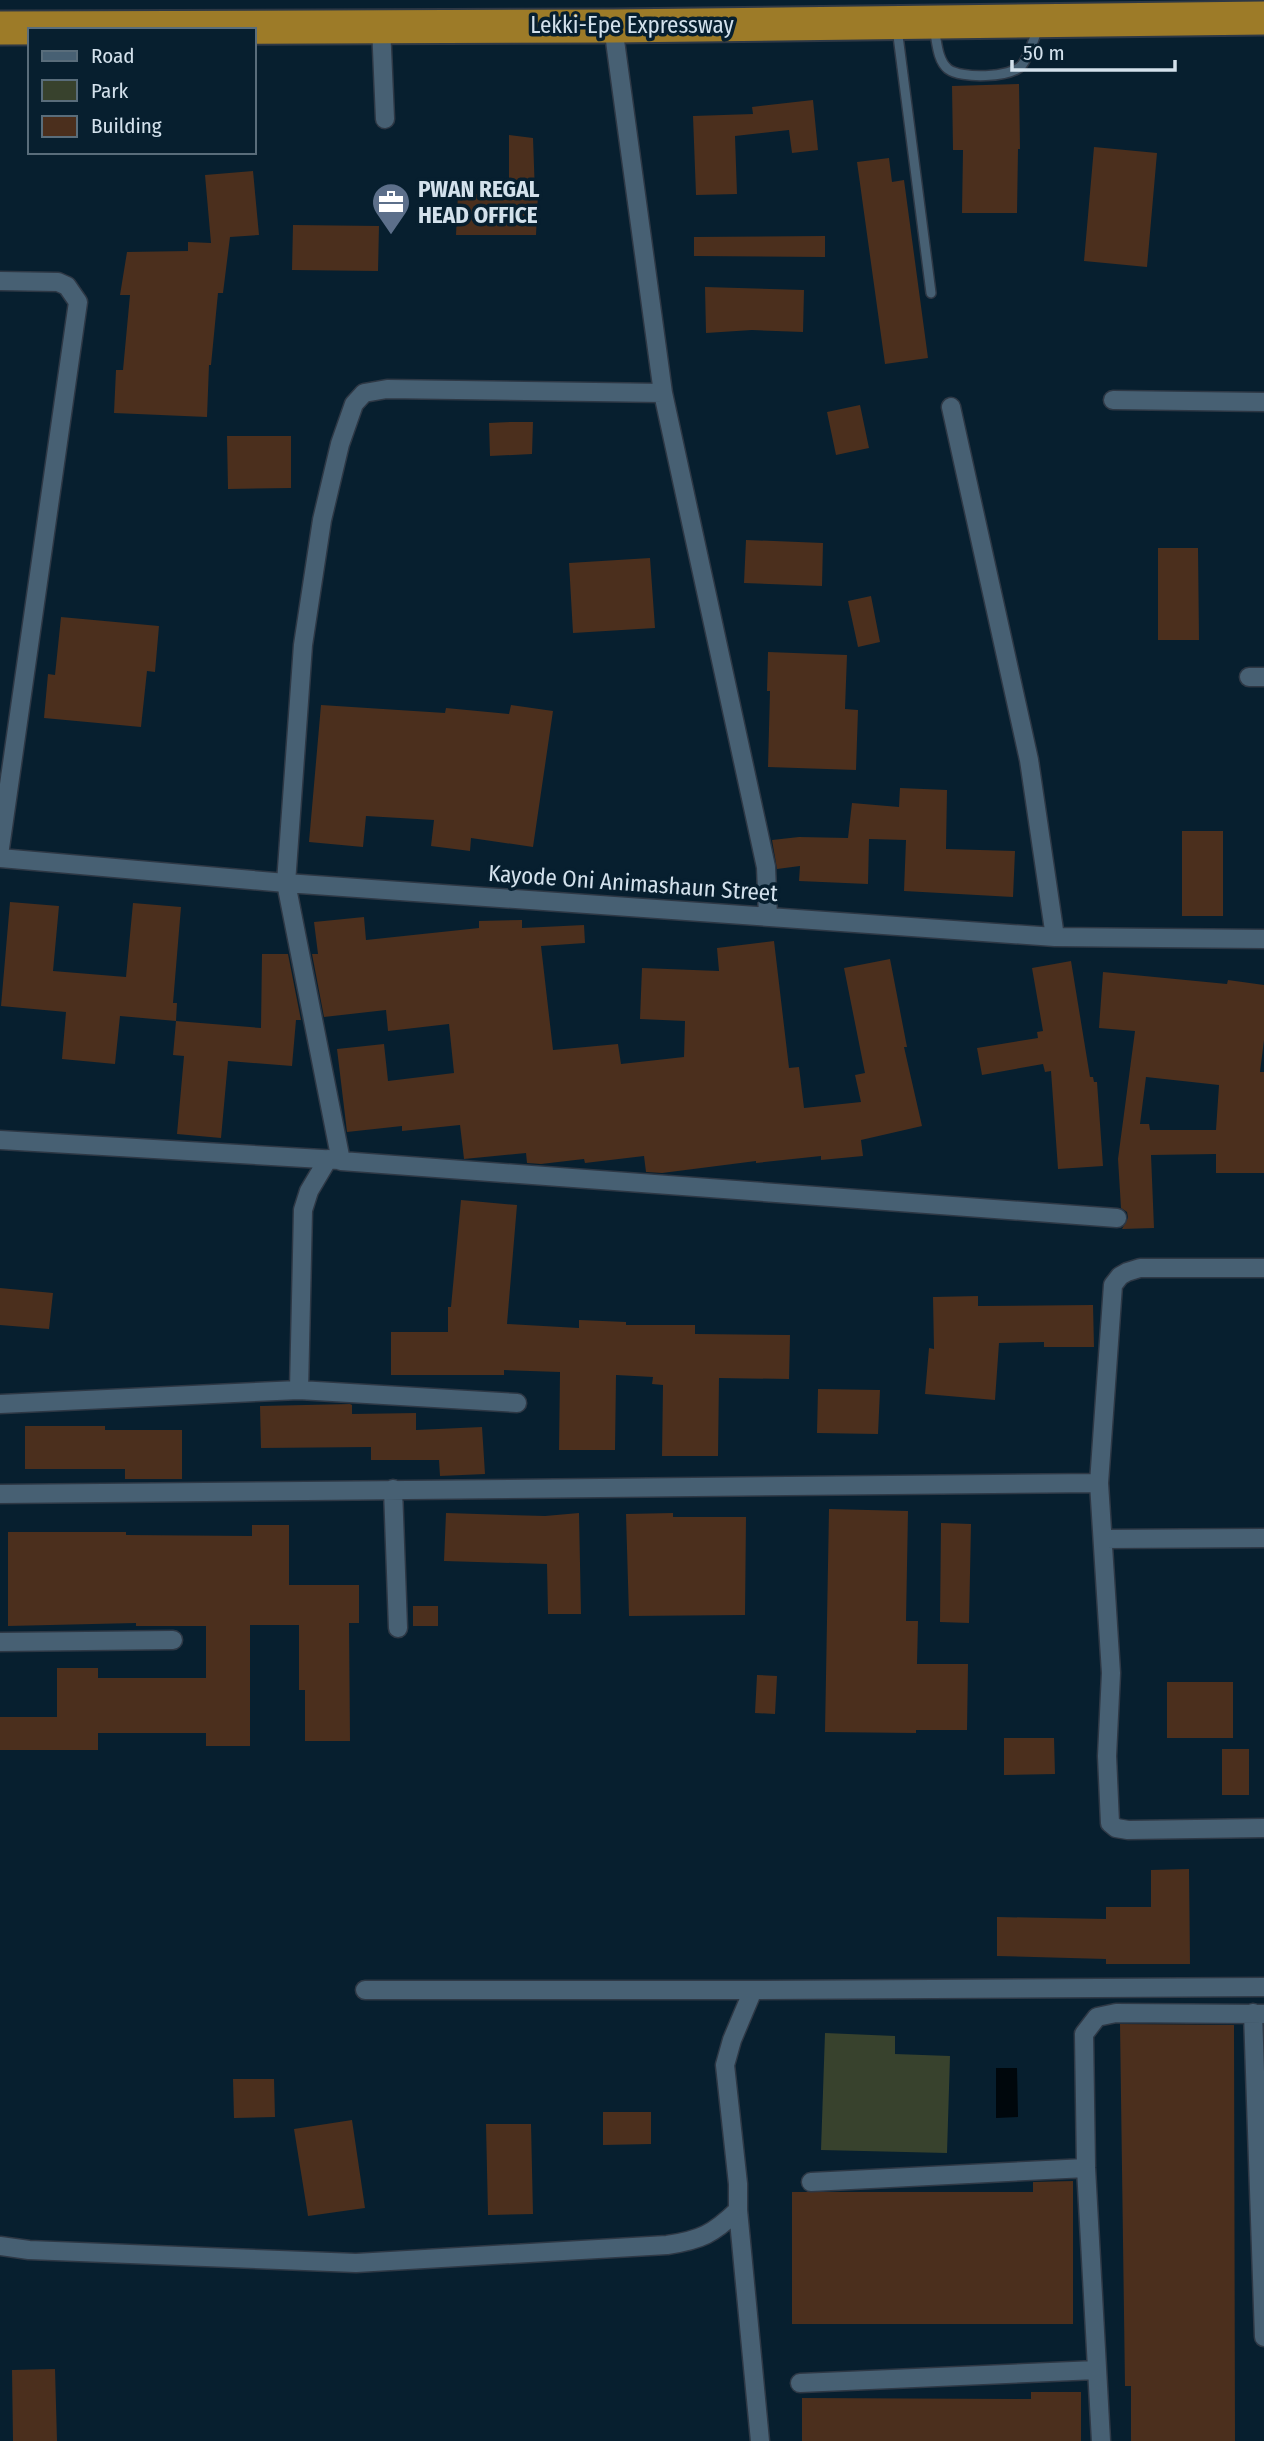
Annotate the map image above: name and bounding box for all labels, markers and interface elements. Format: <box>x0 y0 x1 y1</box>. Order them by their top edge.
street label: Lekki-Epe Expressway <box>530 11 734 39</box>
legend <box>28 28 256 154</box>
scale bar <box>1012 28 1175 72</box>
text: 50 m <box>1023 40 1065 66</box>
text: Road <box>91 43 135 69</box>
text: Park <box>91 78 129 104</box>
text: Building <box>91 113 162 139</box>
place label: PWAN REGAL HEAD OFFICE <box>418 175 540 229</box>
office icon: PWAN REGAL HEAD OFFICE <box>370 181 412 236</box>
street label: Kayode Oni Animashaun Street <box>487 859 779 907</box>

